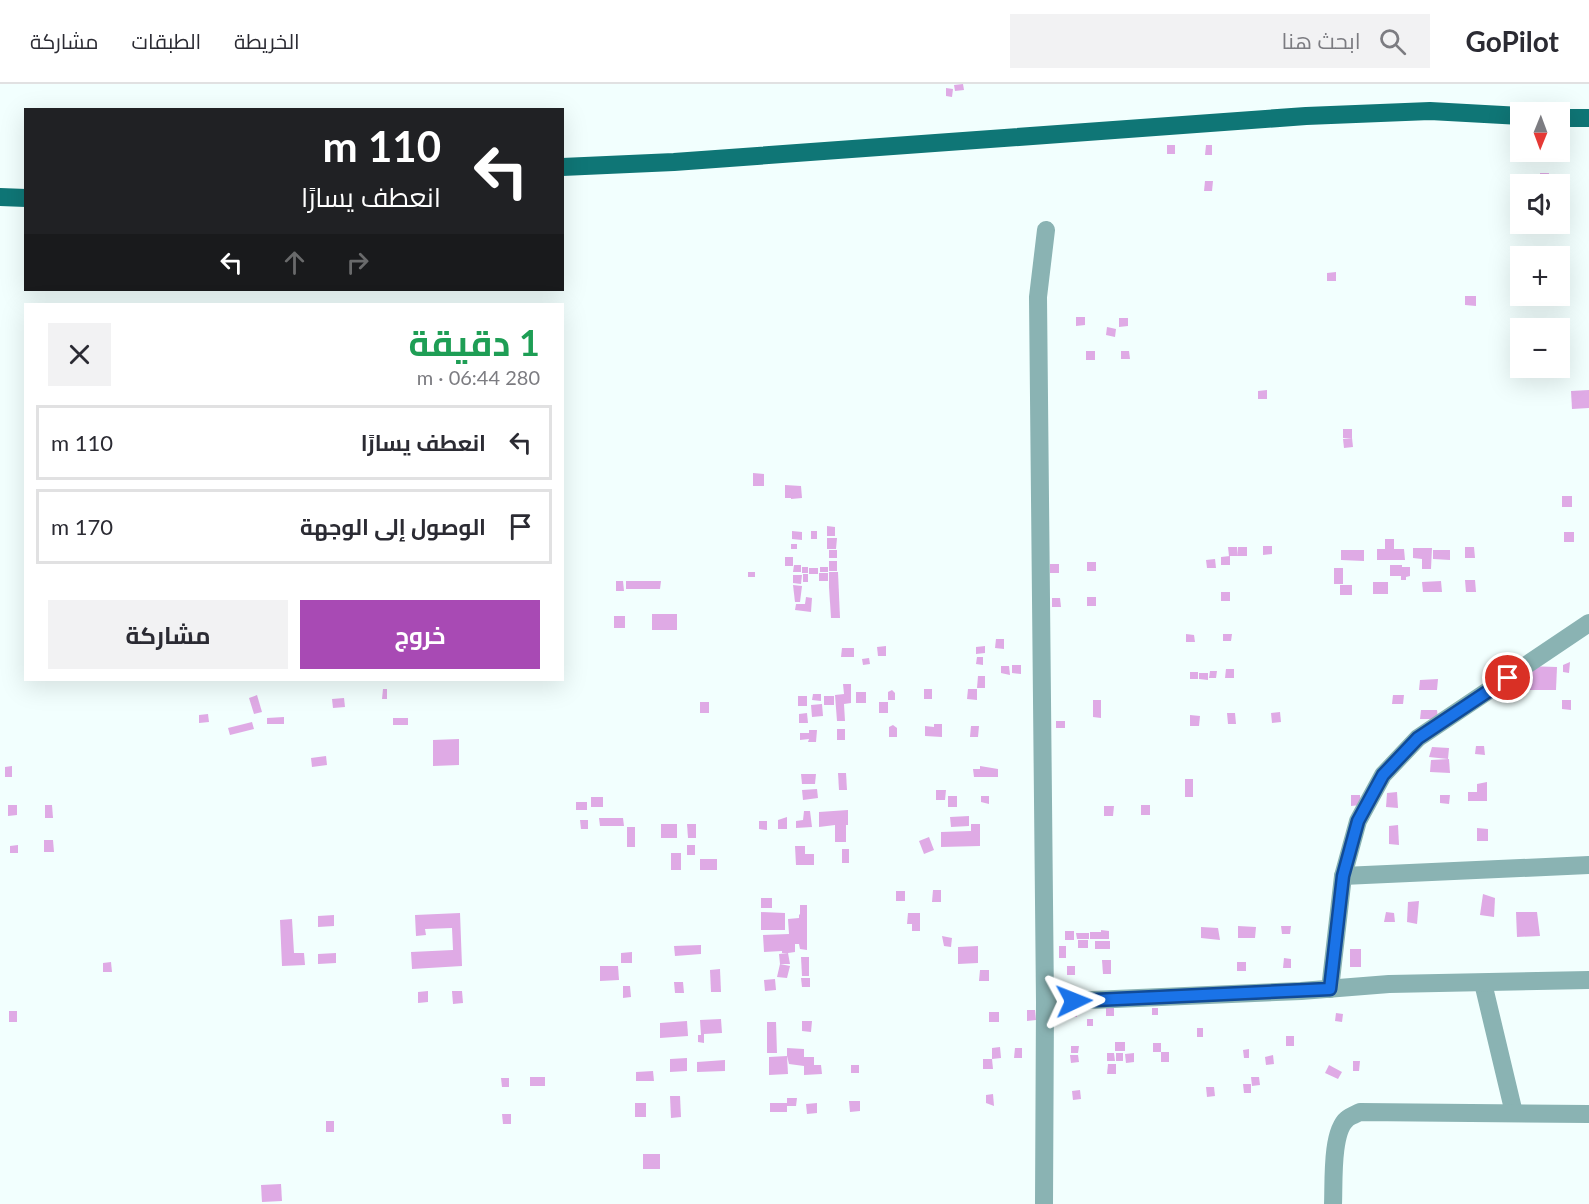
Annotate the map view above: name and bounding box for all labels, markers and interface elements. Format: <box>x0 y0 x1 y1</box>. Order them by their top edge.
search box <box>1010 14 1430 68</box>
text: GoPilot <box>1466 24 1559 58</box>
icon: search <box>1376 25 1409 58</box>
text: ابحث هنا <box>1281 27 1361 54</box>
text: مشاركة <box>30 28 99 53</box>
text: الطبقات <box>132 28 201 53</box>
text: الخريطة <box>234 28 300 53</box>
north arrow <box>1510 102 1570 162</box>
map controls <box>1510 102 1570 378</box>
text: 110 m <box>323 121 441 171</box>
icon: left <box>462 132 540 210</box>
button: sound <box>1510 174 1570 234</box>
text: انعطف يسارًا <box>301 180 441 213</box>
icon: left <box>215 246 248 279</box>
icon: ahead <box>278 246 311 279</box>
icon: right <box>341 246 374 279</box>
button: + <box>1510 246 1570 306</box>
button: − <box>1510 318 1570 378</box>
text: 1 دقيقة <box>409 320 540 364</box>
button: close <box>48 323 111 386</box>
text: 280 m · 06:44 <box>417 365 540 389</box>
icon: left <box>504 426 537 459</box>
text: 110 m <box>51 429 113 456</box>
text: انعطف يسارًا <box>361 429 486 456</box>
icon: arrive <box>504 510 537 543</box>
text: 170 m <box>51 513 113 540</box>
text: الوصول إلى الوجهة <box>300 513 486 540</box>
button: مشاركة <box>48 600 288 669</box>
button: خروج <box>300 600 540 669</box>
pin <box>1482 652 1533 703</box>
icon: arrive <box>1491 661 1524 694</box>
position arrow <box>1042 969 1106 1033</box>

